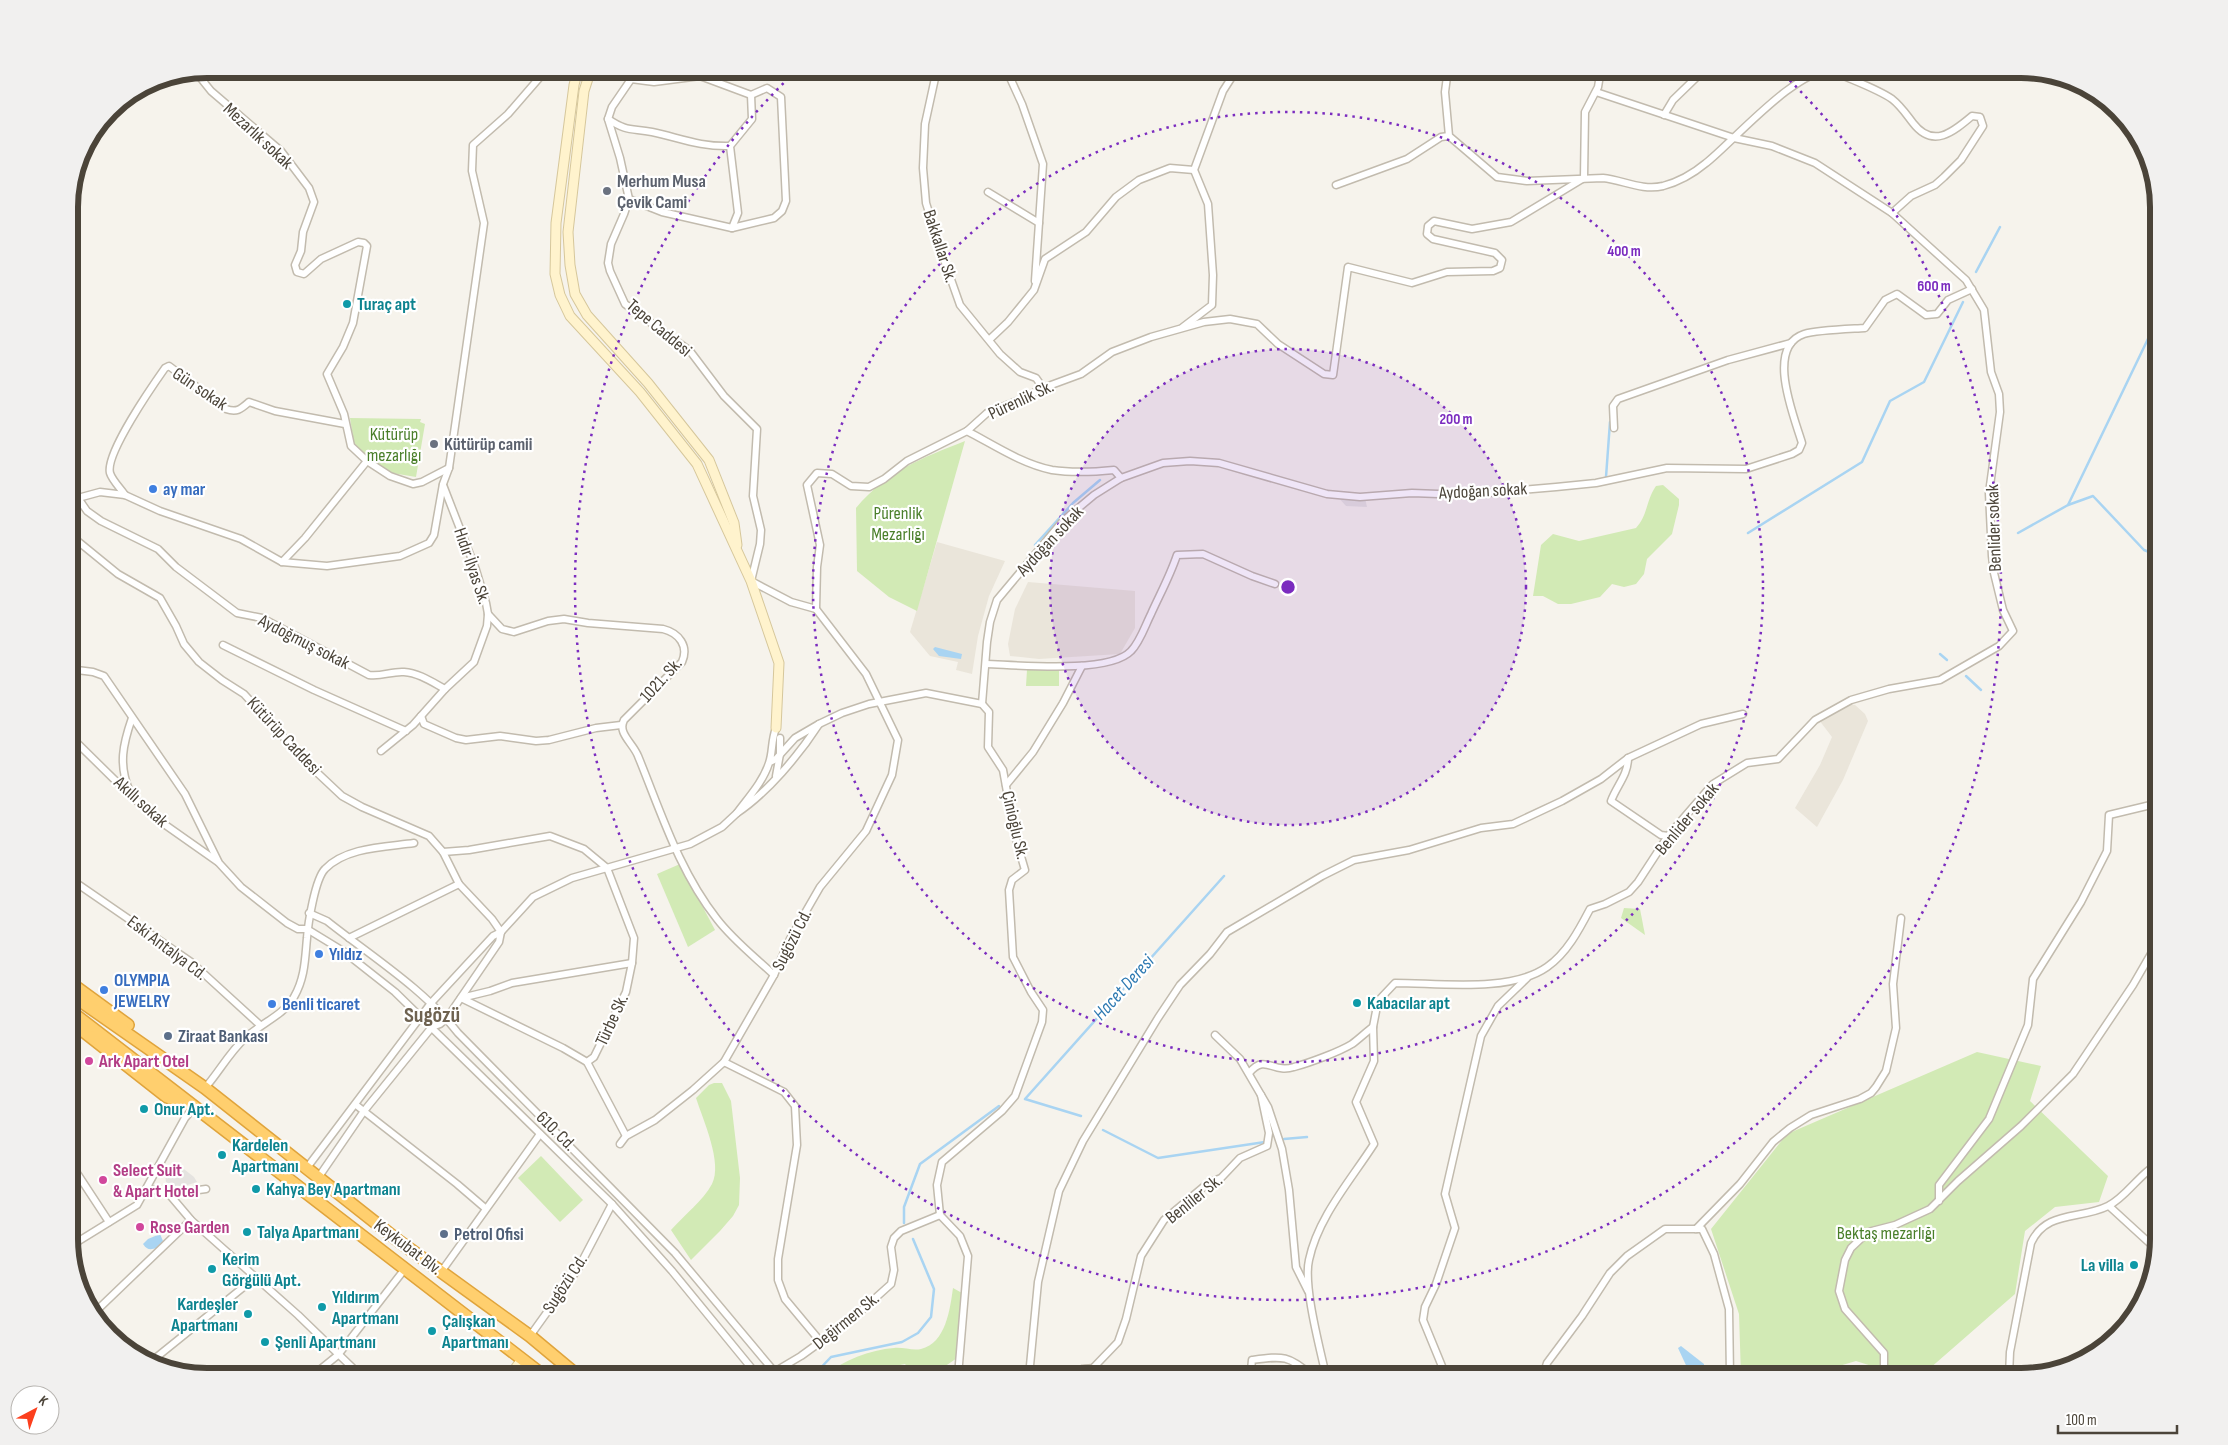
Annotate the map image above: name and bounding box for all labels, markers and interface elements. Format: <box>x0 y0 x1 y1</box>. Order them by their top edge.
street label: Mezarlık sokak <box>219 98 297 174</box>
place label: Merhum Musa Çevik Cami <box>617 171 706 213</box>
marker: Merhum Musa Çevik Cami <box>601 185 613 197</box>
street label: Bakkallar Sk. <box>918 207 962 285</box>
text: 400 m <box>1607 242 1641 261</box>
text: 600 m <box>1917 277 1951 296</box>
place label: Turaç apt <box>357 294 416 315</box>
street label: Tepe Caddesi <box>622 295 696 361</box>
marker: Turaç apt <box>341 298 353 310</box>
street label: Gün sokak <box>169 363 232 415</box>
street label: Pürenlik Sk. <box>985 376 1057 424</box>
text: 200 m <box>1439 410 1473 429</box>
park label: Kütürüp mezarlığı <box>367 424 421 466</box>
place label: Kütürüp camii <box>444 434 532 455</box>
marker: Kütürüp camii <box>428 438 440 450</box>
street label: Aydoğan sokak <box>1437 478 1528 504</box>
place label: ay mar <box>163 479 206 500</box>
marker: ay mar <box>147 483 159 495</box>
street label: Benlider sokak <box>1982 484 2006 572</box>
street label: Aydoğan sokak <box>1012 501 1088 581</box>
park label: Pürenlik Mezarlığı <box>871 503 925 545</box>
street label: Hıdır İlyas Sk. <box>449 525 495 607</box>
centre of rings <box>1279 578 1297 596</box>
street label: Aydoğmuş sokak <box>254 610 353 674</box>
street label: 1021. Sk. <box>636 653 686 707</box>
street label: Kütürüp Caddesi <box>243 693 325 779</box>
street label: Akıllı sokak <box>109 772 173 832</box>
street label: Benlider sokak <box>1651 779 1723 859</box>
street label: Çinioğlu Sk. <box>997 789 1033 861</box>
street label: Sugözü Cd. <box>768 906 816 974</box>
street label: Eski Antalya Cd. <box>123 911 211 985</box>
place label: Yıldız <box>329 944 362 965</box>
marker: Yıldız <box>313 948 325 960</box>
water label: Hacet Deresi <box>1089 950 1160 1025</box>
place label: OLYMPIA JEWELRY <box>113 970 171 1012</box>
marker: OLYMPIA JEWELRY <box>98 984 110 996</box>
street label: Türbe Sk. <box>591 991 633 1049</box>
place label: Kabacılar apt <box>1367 993 1450 1014</box>
place label: Benli ticaret <box>282 994 360 1015</box>
marker: Kabacılar apt <box>1351 997 1363 1009</box>
marker: Benli ticaret <box>266 998 278 1010</box>
district label: Sugözü <box>404 1002 460 1029</box>
place label: Ziraat Bankası <box>178 1026 268 1047</box>
marker: Ziraat Bankası <box>162 1030 174 1042</box>
place label: Ark Apart Otel <box>98 1051 189 1072</box>
marker: Ark Apart Otel <box>83 1055 95 1067</box>
place label: Onur Apt. <box>154 1099 214 1120</box>
marker: Onur Apt. <box>138 1103 150 1115</box>
street label: 610. Cd. <box>532 1107 580 1155</box>
place label: Kardelen Apartmanı <box>231 1135 299 1177</box>
marker: Kardelen Apartmanı <box>216 1149 228 1161</box>
place label: Select Suit & Apart Hotel <box>113 1160 199 1202</box>
street label: Benliler Sk. <box>1162 1170 1226 1228</box>
marker: Select Suit & Apart Hotel <box>97 1174 109 1186</box>
place label: Kahya Bey Apartmanı <box>266 1179 401 1200</box>
marker: Kahya Bey Apartmanı <box>250 1183 262 1195</box>
street label: Keykubat Blv. <box>370 1215 446 1279</box>
place label: Rose Garden <box>150 1217 230 1238</box>
marker: Rose Garden <box>134 1221 146 1233</box>
place label: Talya Apartmanı <box>257 1222 359 1243</box>
park label: Bektaş mezarlığı <box>1837 1223 1935 1244</box>
place label: Petrol Ofisi <box>454 1224 524 1245</box>
marker: Talya Apartmanı <box>241 1226 253 1238</box>
marker: Petrol Ofisi <box>438 1228 450 1240</box>
place label: Kerim Görgülü Apt. <box>222 1249 301 1291</box>
street label: Sugözü Cd. <box>538 1251 592 1317</box>
place label: La villa <box>2081 1255 2124 1276</box>
marker: La villa <box>2128 1259 2140 1271</box>
marker: Kerim Görgülü Apt. <box>206 1263 218 1275</box>
place label: Yıldırım Apartmanı <box>331 1287 399 1329</box>
street label: Değirmen Sk. <box>809 1288 883 1354</box>
place label: Kardeşler Apartmanı <box>170 1294 238 1336</box>
marker: Yıldırım Apartmanı <box>316 1301 328 1313</box>
marker: Kardeşler Apartmanı <box>242 1308 254 1320</box>
place label: Çalışkan Apartmanı <box>441 1311 509 1353</box>
marker: Çalışkan Apartmanı <box>426 1325 438 1337</box>
place label: Şenli Apartmanı <box>275 1332 376 1353</box>
marker: Şenli Apartmanı <box>259 1336 271 1348</box>
north arrow <box>10 1385 60 1435</box>
text: K <box>35 1392 51 1409</box>
scale bar <box>2058 1402 2177 1434</box>
text: 100 m <box>2066 1411 2097 1430</box>

